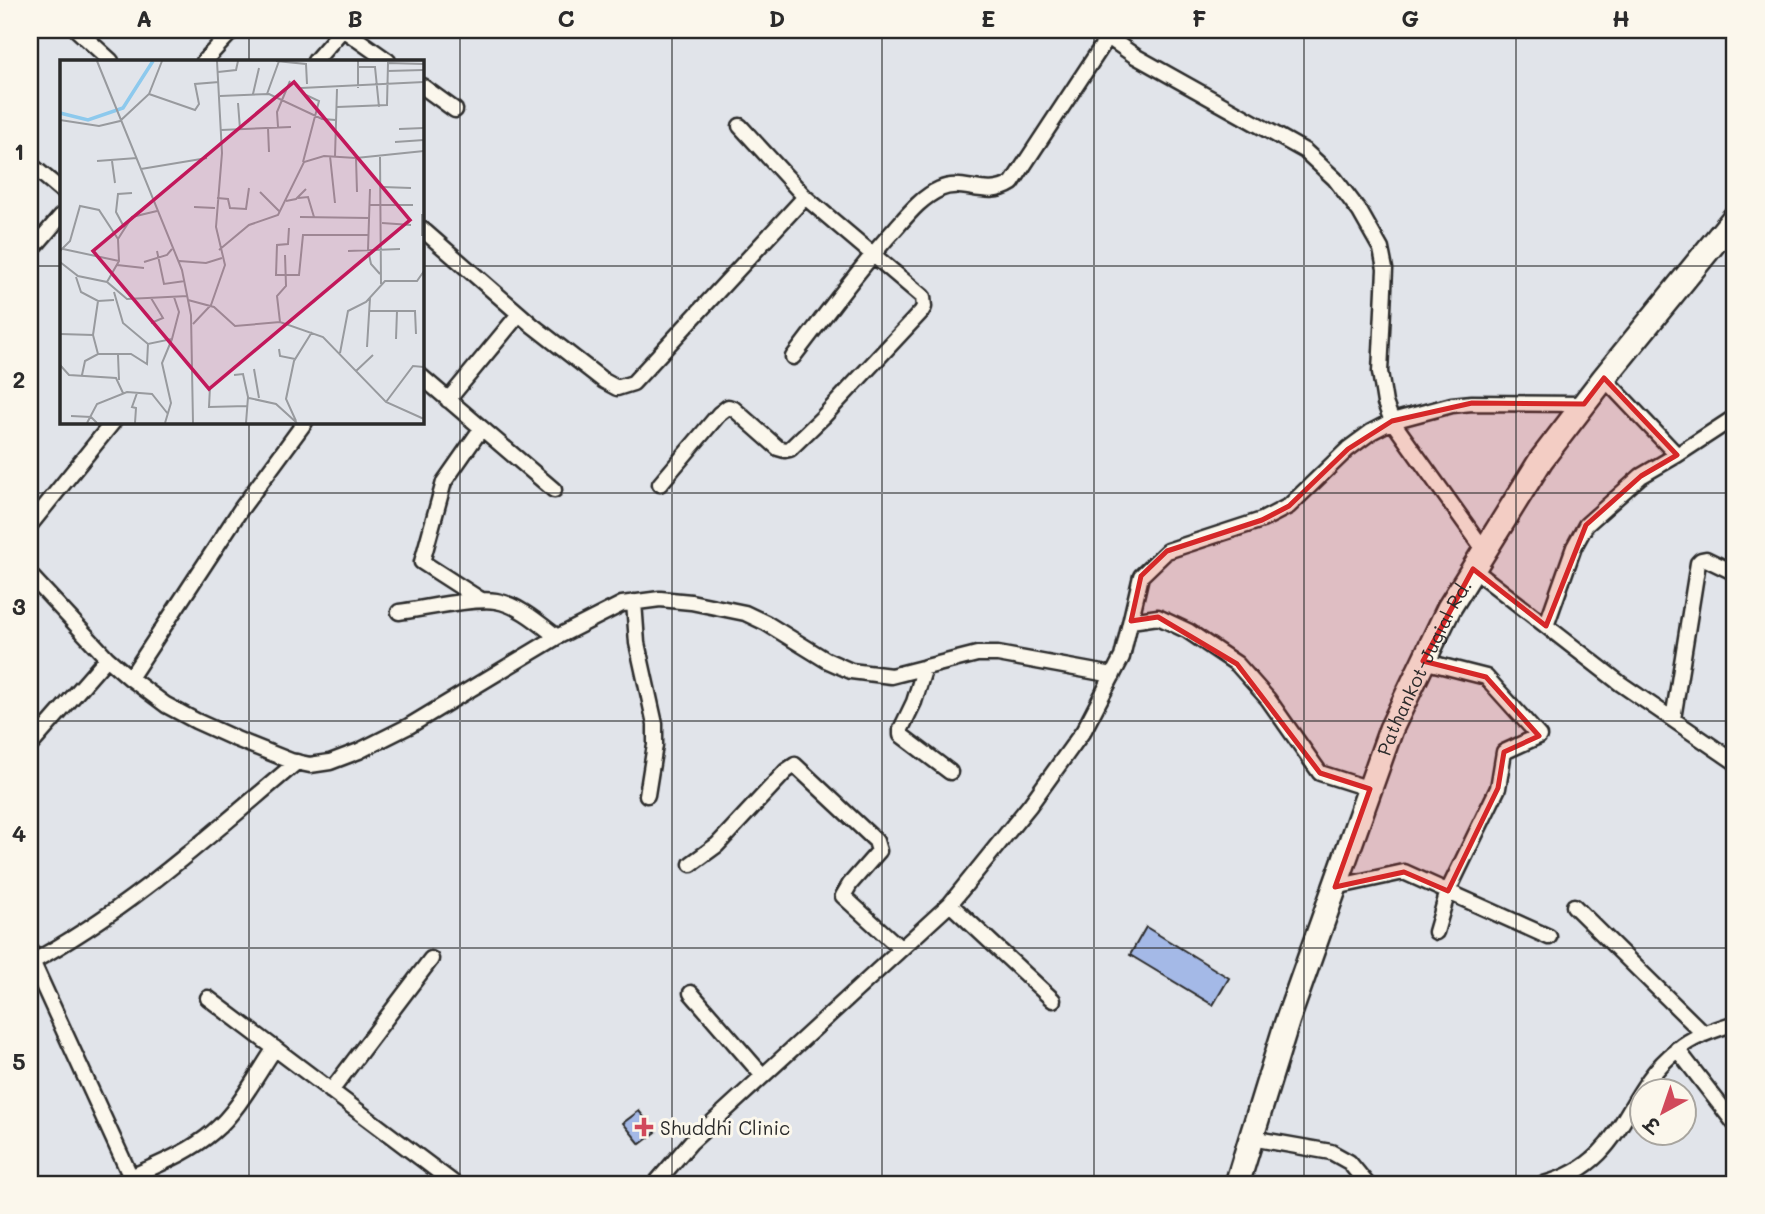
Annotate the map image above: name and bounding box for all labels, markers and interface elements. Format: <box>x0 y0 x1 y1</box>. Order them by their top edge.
text: A <box>136 3 152 33</box>
text: B <box>347 3 363 33</box>
text: C <box>557 3 575 33</box>
text: D <box>769 3 785 33</box>
text: E <box>981 3 995 33</box>
text: F <box>1192 3 1206 33</box>
text: G <box>1401 3 1419 33</box>
text: H <box>1612 3 1630 33</box>
inset map <box>60 60 424 424</box>
text: 1 <box>14 136 24 166</box>
text: 2 <box>13 364 25 394</box>
street label: Pathankot-Jugial Rd. <box>1370 574 1476 759</box>
text: 3 <box>12 591 26 621</box>
text: 4 <box>12 818 26 848</box>
text: 5 <box>12 1046 26 1076</box>
north arrow <box>1628 1078 1698 1148</box>
text: उ <box>1637 1110 1666 1140</box>
place label: Shuddhi Clinic <box>660 1115 790 1140</box>
marker: Shuddhi Clinic <box>634 1117 654 1137</box>

